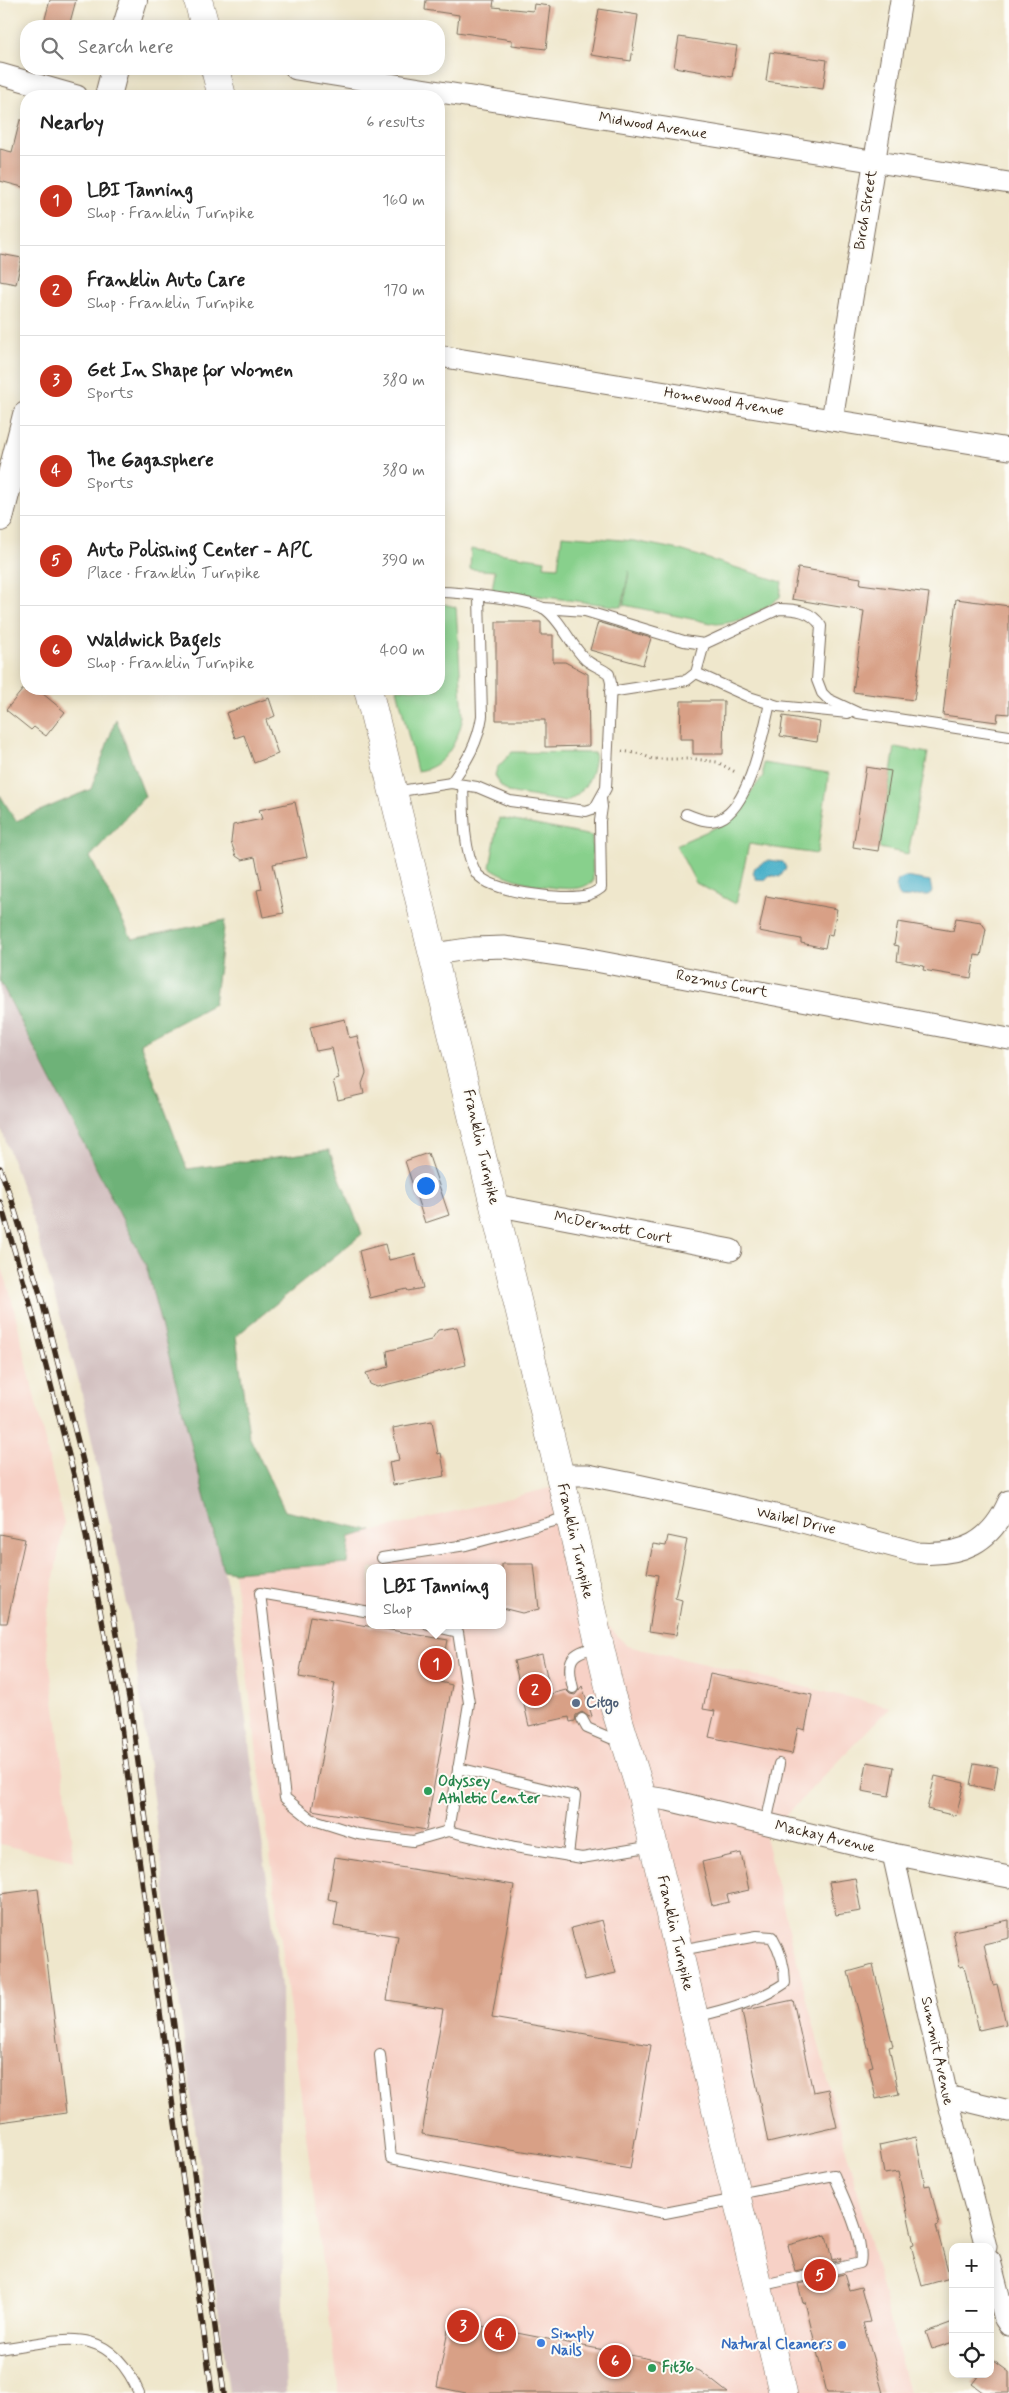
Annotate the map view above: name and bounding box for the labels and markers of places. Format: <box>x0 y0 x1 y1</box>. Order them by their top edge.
pin: 1 <box>420 1645 452 1683</box>
pin: 2 <box>519 1671 551 1709</box>
place label: Citgo <box>586 1693 619 1715</box>
marker: Citgo <box>570 1697 582 1709</box>
place label: Odyssey Athletic Center <box>438 1772 541 1809</box>
marker: Odyssey Athletic Center <box>422 1785 434 1797</box>
pin: 5 <box>804 2256 836 2294</box>
pin: 3 <box>447 2307 479 2345</box>
pin: 4 <box>484 2315 516 2353</box>
place label: Simply Nails <box>551 2324 594 2361</box>
place label: Natural Cleaners <box>721 2335 832 2355</box>
marker: Simply Nails <box>535 2337 547 2349</box>
marker: Natural Cleaners <box>836 2339 848 2351</box>
pin: 6 <box>599 2342 631 2380</box>
place label: Fit36 <box>662 2358 694 2378</box>
marker: Fit36 <box>646 2362 658 2374</box>

